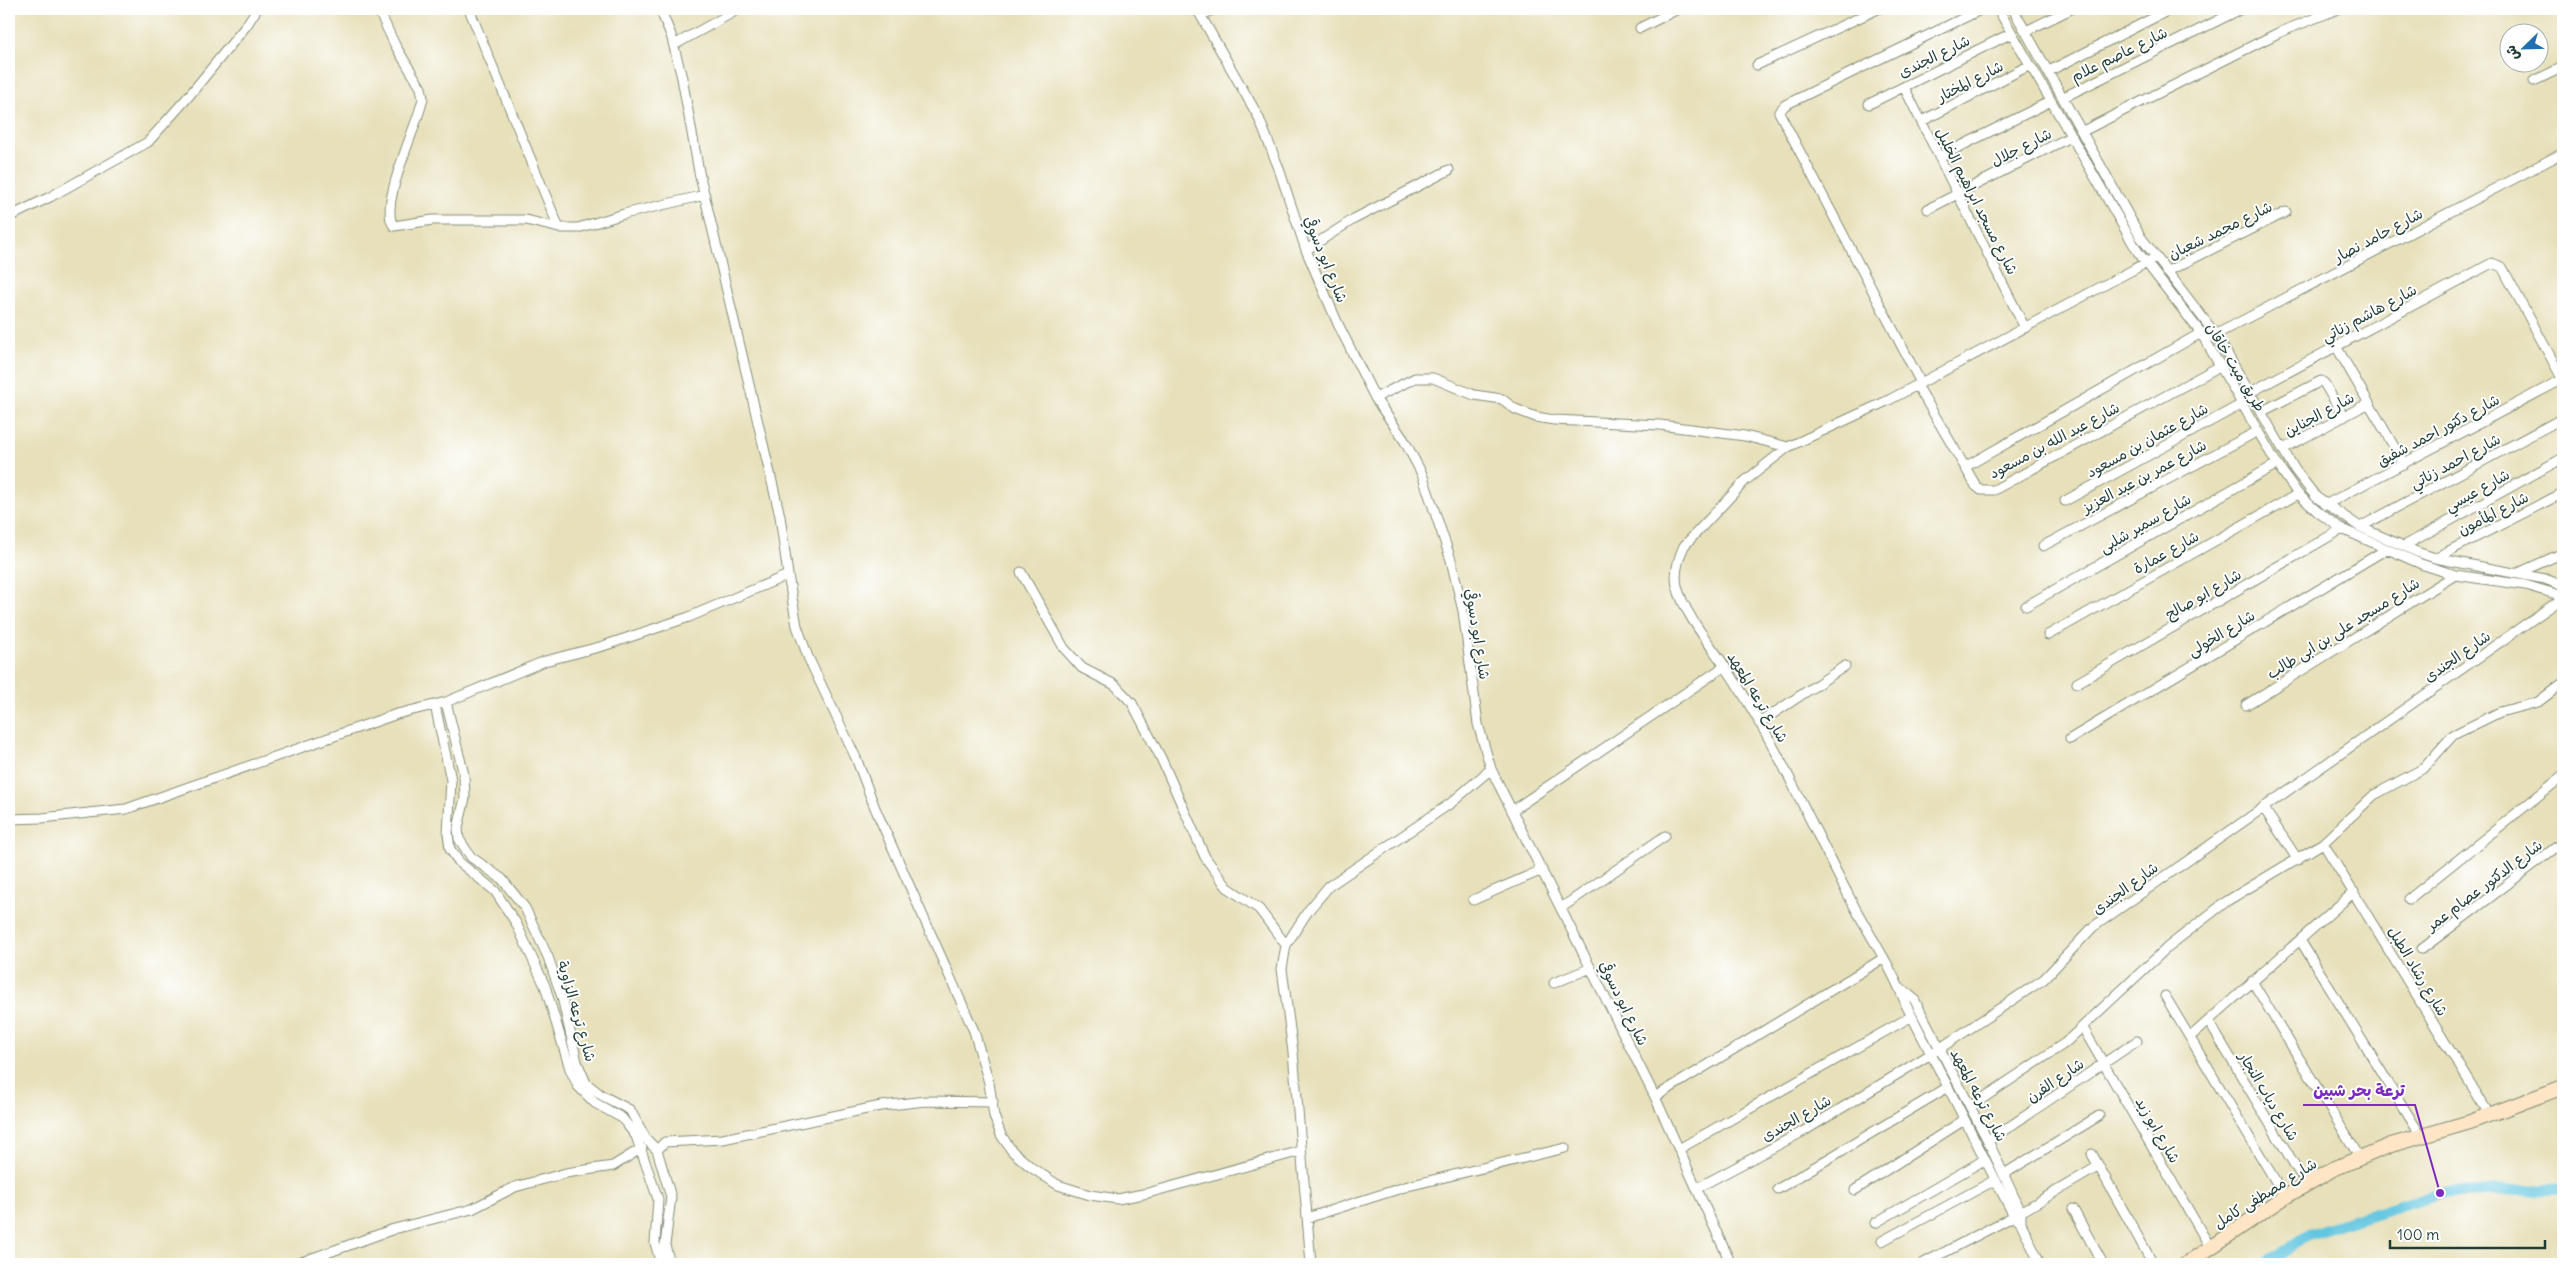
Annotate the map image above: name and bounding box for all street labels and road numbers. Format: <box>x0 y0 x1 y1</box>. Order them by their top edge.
street label: شارع عاصم علام <box>2068 22 2172 88</box>
street label: شارع الجندى <box>1895 31 1973 82</box>
street label: شارع المختار <box>1933 56 2007 107</box>
street label: شارع مسجد ابراهيم الخليل <box>1929 124 2022 279</box>
street label: شارع جلال <box>1987 124 2055 171</box>
street label: شارع محمد شعبان <box>2165 197 2276 264</box>
street label: شارع حامد نصار <box>2329 204 2426 268</box>
street label: شارع ابو دسوقي <box>1299 212 1353 306</box>
street label: شارع هاشم زناتي <box>2318 280 2422 350</box>
street label: طريق ميت خاقان <box>2202 319 2270 415</box>
street label: شارع الجناين <box>2281 388 2358 441</box>
street label: شارع دكتور احمد شفيق <box>2373 390 2503 471</box>
street label: شارع عبد الله بن مسعود <box>1985 398 2123 483</box>
street label: شارع عثمان بن مسعود <box>2083 399 2212 482</box>
street label: شارع احمد زناتي <box>2406 429 2505 496</box>
street label: شارع عمر بن عبد العزيز <box>2077 435 2210 519</box>
street label: شارع عيسي <box>2441 464 2515 519</box>
street label: شارع المأمون <box>2454 487 2532 540</box>
street label: شارع سمير شلبى <box>2096 489 2195 558</box>
street label: شارع عمارة <box>2130 526 2203 579</box>
street label: شارع ابو صالح <box>2162 565 2245 624</box>
street label: شارع مسجد على بن ابى طالب <box>2263 573 2424 684</box>
street label: شارع ابو دسوقي <box>1460 587 1496 681</box>
street label: شارع الخولى <box>2184 605 2259 661</box>
street label: شارع الجندى <box>2420 626 2495 687</box>
street label: شارع ترعه المعهد <box>1723 648 1793 746</box>
street label: شارع الدكتور عصام عمر <box>2420 835 2547 938</box>
street label: شارع الجندى <box>2088 858 2162 919</box>
street label: شارع رشاد الطبل <box>2383 923 2452 1020</box>
street label: شارع ابو دسوقي <box>1594 957 1654 1049</box>
street label: شارع ترعه الزاوية <box>553 958 601 1064</box>
street label: شارع ترعه المعهد <box>1946 1045 2011 1145</box>
street label: شارع دياب النجار <box>2234 1047 2303 1144</box>
street label: شارع الفرن <box>2023 1054 2088 1107</box>
street label: شارع الجندى <box>1758 1090 1835 1146</box>
street label: شارع ابو زيد <box>2131 1094 2185 1167</box>
street label: شارع مصطفى كامل <box>2210 1154 2321 1233</box>

